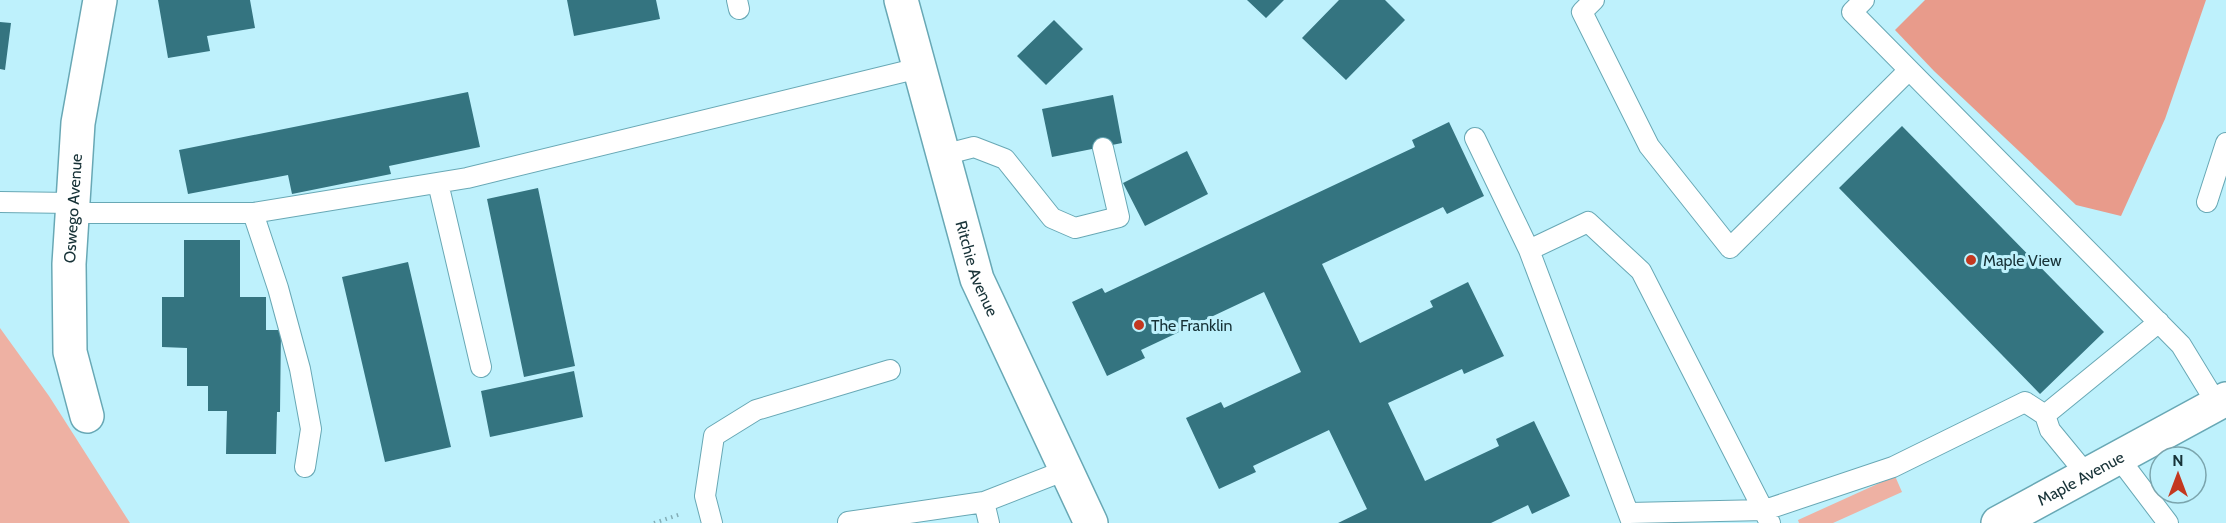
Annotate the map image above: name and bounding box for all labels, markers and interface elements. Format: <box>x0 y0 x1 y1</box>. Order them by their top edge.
street label: Oswego Avenue <box>60 153 86 264</box>
street label: Ritchie Avenue <box>952 218 1003 319</box>
place label: Maple View <box>1983 251 2062 270</box>
marker: Maple View <box>1964 253 1978 267</box>
place label: The Franklin <box>1151 316 1232 335</box>
marker: The Franklin <box>1132 318 1146 332</box>
north arrow <box>2148 445 2208 505</box>
street label: Maple Avenue <box>2034 447 2127 509</box>
text: N <box>2172 451 2184 470</box>

